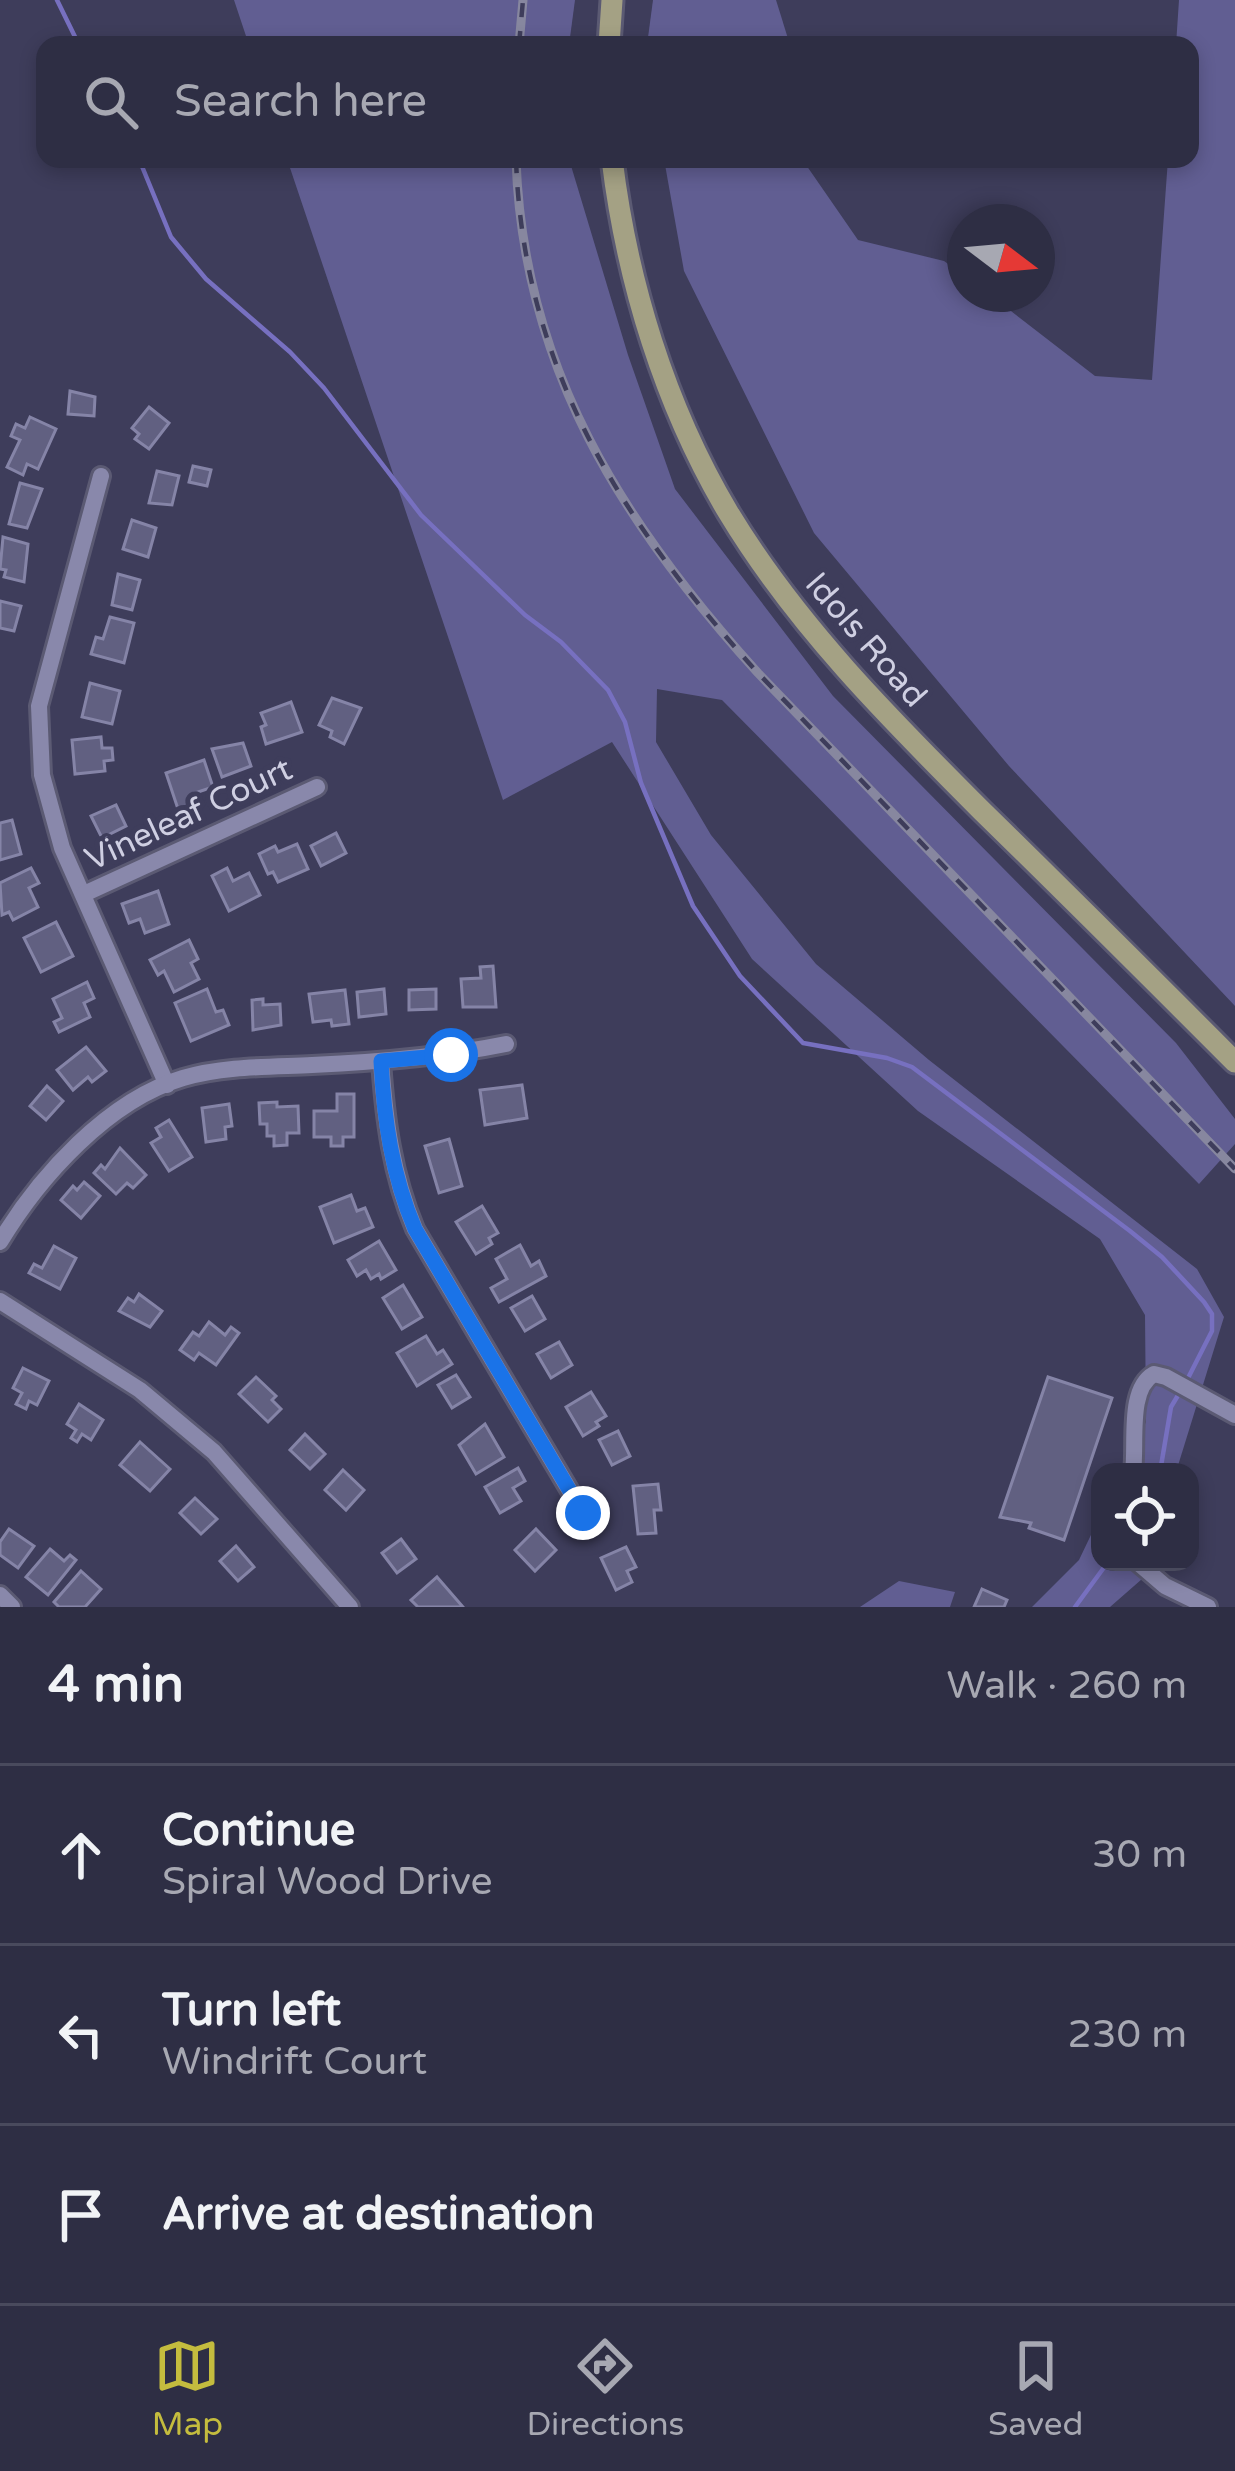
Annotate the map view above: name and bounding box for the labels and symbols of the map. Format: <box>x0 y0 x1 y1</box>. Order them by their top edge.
north arrow <box>947 204 1055 312</box>
street label: Idols Road <box>797 565 935 715</box>
street label: Vineleaf Court <box>79 749 298 879</box>
route start <box>424 1028 478 1082</box>
route end <box>556 1486 610 1540</box>

